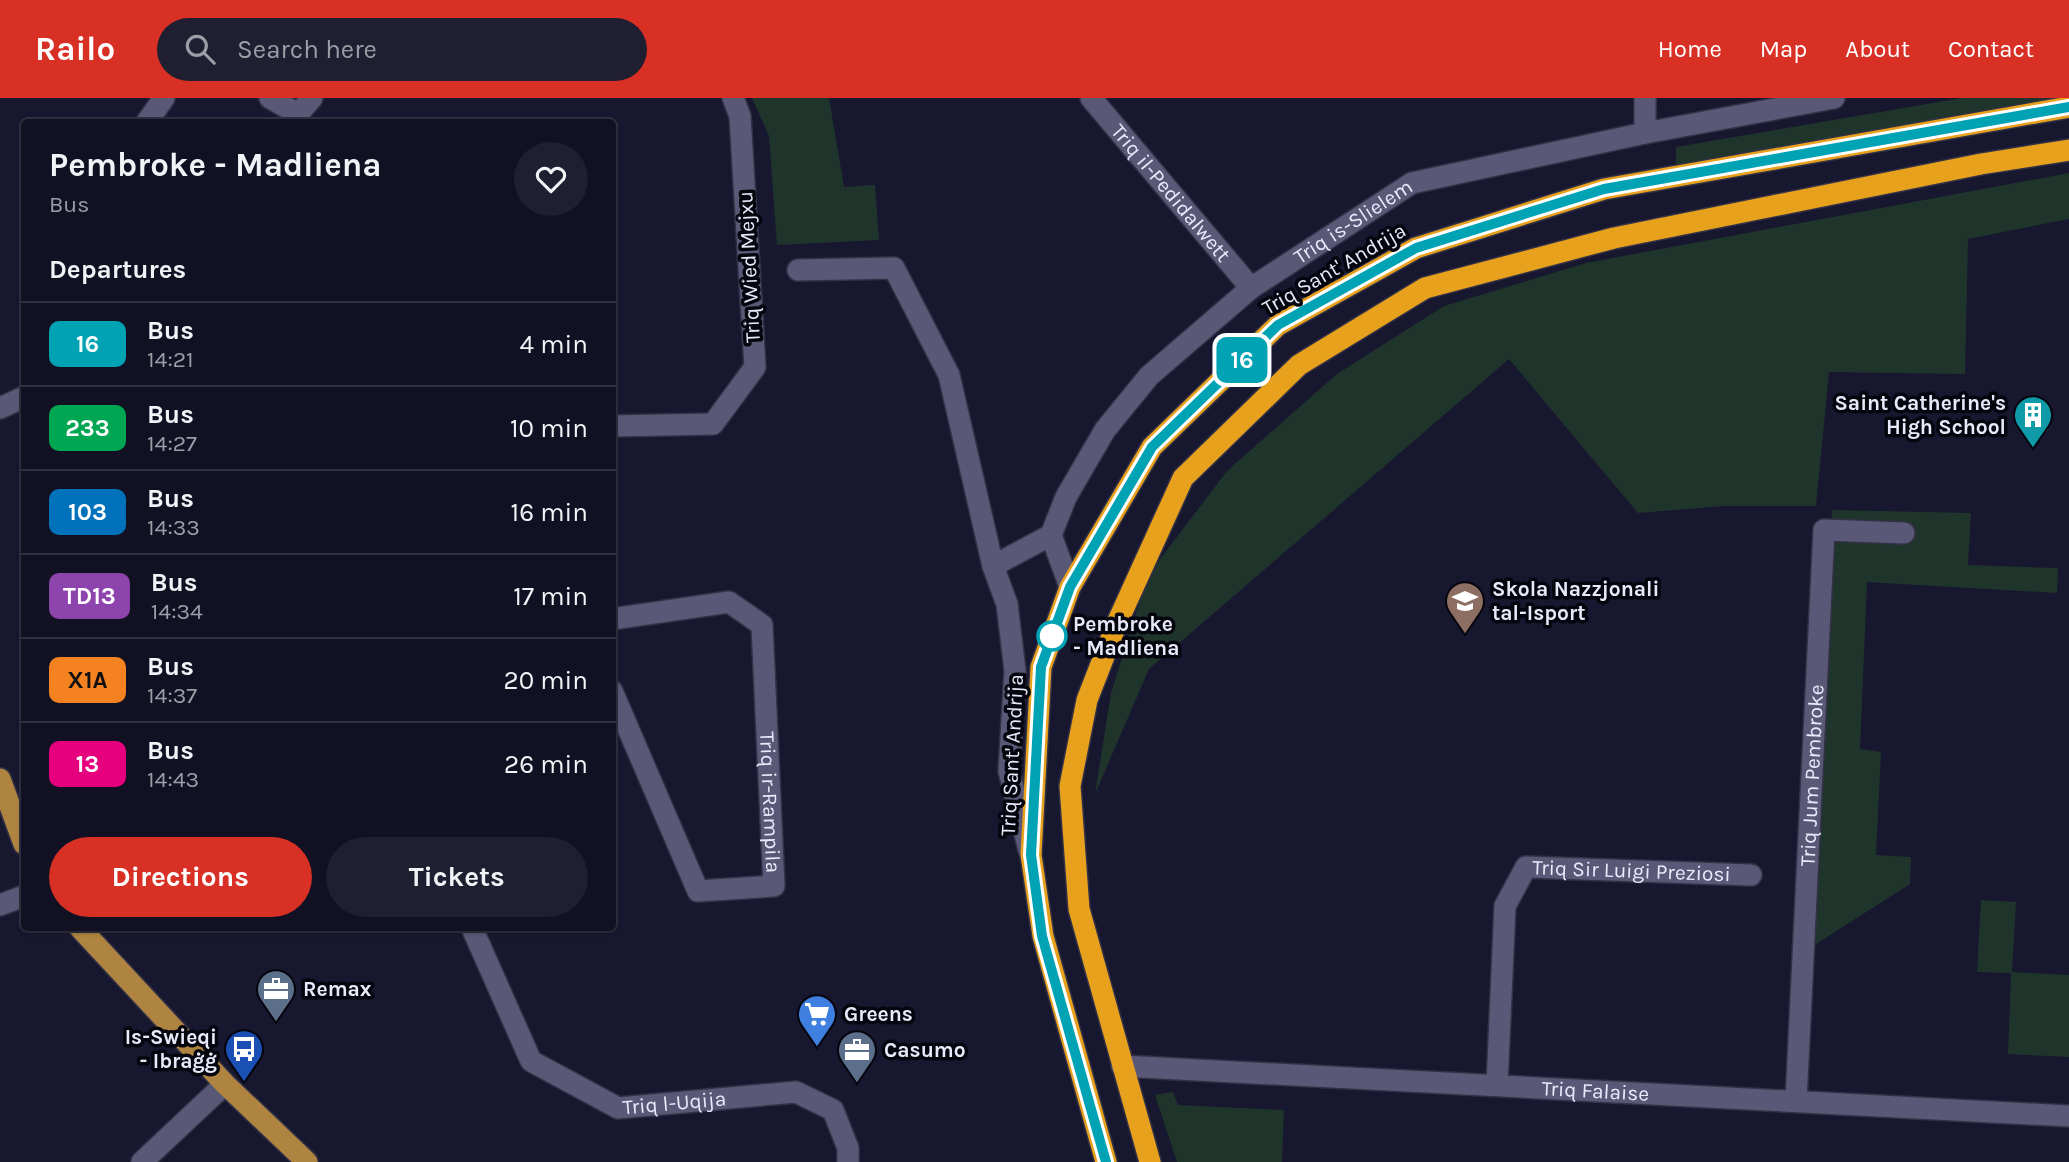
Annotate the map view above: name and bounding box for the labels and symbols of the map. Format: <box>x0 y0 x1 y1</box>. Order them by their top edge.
street label: Triq il-Pedidalwett <box>1106 119 1236 267</box>
street label: Triq is-Slielem <box>1289 174 1417 269</box>
street label: Triq Wied Mejxu <box>733 190 765 344</box>
street label: Triq Sant' Andrija <box>1258 218 1410 320</box>
line badge: 16 <box>1210 337 1274 383</box>
place label: Saint Catherine's High School <box>1834 391 2006 439</box>
building icon: Saint Catherine's High School <box>2012 394 2054 449</box>
place label: Skola Nazzjonali tal-Isport <box>1492 577 1659 625</box>
school or university icon: Skola Nazzjonali tal-Isport <box>1444 580 1486 635</box>
place label: Pembroke - Madliena <box>1073 612 1179 660</box>
marker: Pembroke - Madliena <box>1037 621 1067 651</box>
street label: Triq Sant' Andrija <box>996 674 1028 836</box>
street label: Triq Jum Pembroke <box>1796 684 1828 867</box>
street label: Triq ir-Rampila <box>755 731 785 874</box>
street label: Triq Sir Luigi Preziosi <box>1532 855 1731 886</box>
office icon: Remax <box>255 968 297 1023</box>
place label: Remax <box>303 977 372 1001</box>
supermarket icon: Greens <box>796 993 838 1048</box>
place label: Greens <box>844 1002 913 1026</box>
place label: Is-Swieqi - Ibraġġ <box>125 1025 217 1073</box>
bus stop icon: Is-Swieqi - Ibraġġ <box>223 1028 265 1083</box>
office icon: Casumo <box>836 1029 878 1084</box>
place label: Casumo <box>884 1038 966 1062</box>
street label: Triq Falaise <box>1541 1076 1650 1106</box>
street label: Triq l-Uqija <box>622 1086 727 1120</box>

